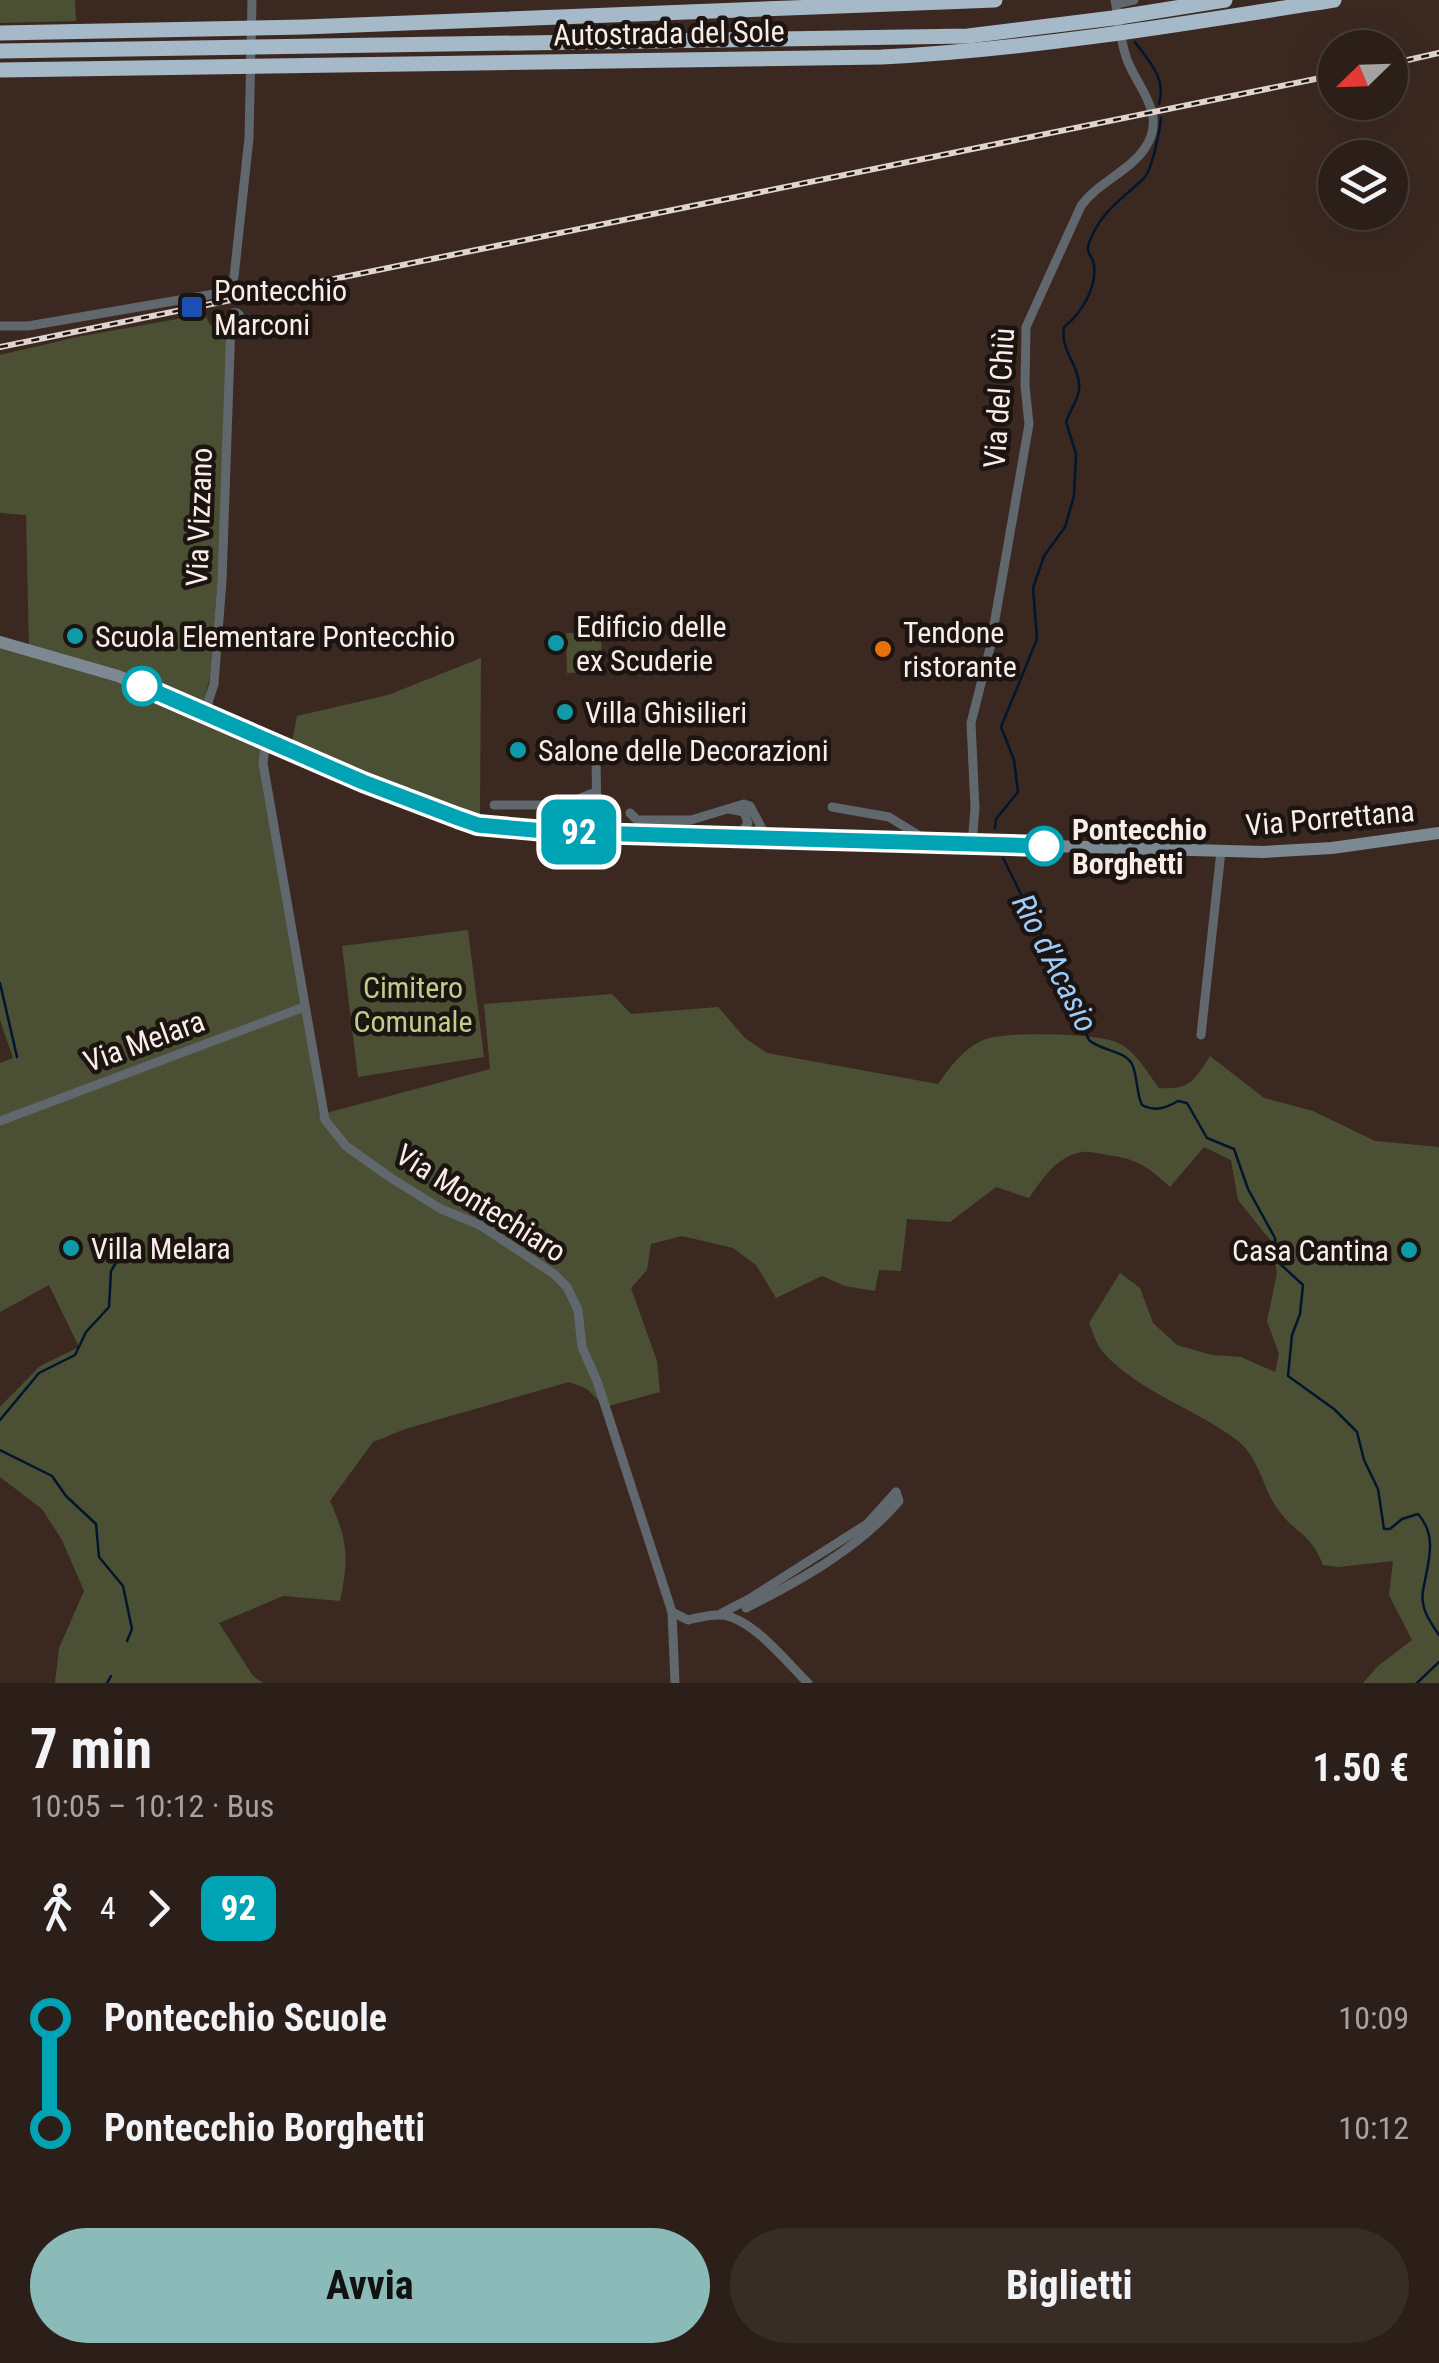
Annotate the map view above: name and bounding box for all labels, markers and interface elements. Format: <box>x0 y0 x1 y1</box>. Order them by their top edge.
street label: Autostrada del Sole <box>553 13 785 53</box>
north arrow <box>1318 30 1408 120</box>
map controls <box>1318 30 1408 230</box>
button: layers <box>1318 140 1408 230</box>
place label: Pontecchio Marconi <box>214 273 347 342</box>
marker: Pontecchio Marconi <box>179 294 205 320</box>
street label: Via del Chiù <box>977 327 1021 469</box>
street label: Via Vizzano <box>179 447 219 587</box>
place label: Edificio delle ex Scuderie <box>576 609 727 678</box>
place label: Tendone ristorante <box>903 615 1017 684</box>
place label: Scuola Elementare Pontecchio <box>95 619 455 654</box>
marker: Scuola Elementare Pontecchio <box>64 625 86 647</box>
marker: Edificio delle ex Scuderie <box>545 632 567 654</box>
marker: Tendone ristorante <box>872 638 894 660</box>
unlabelled marker <box>123 667 161 705</box>
place label: Villa Ghisilieri <box>585 695 747 730</box>
marker: Villa Ghisilieri <box>554 701 576 723</box>
place label: Salone delle Decorazioni <box>538 733 829 768</box>
marker: Salone delle Decorazioni <box>507 739 529 761</box>
street label: Via Porrettana <box>1244 793 1416 843</box>
line badge: 92 <box>534 800 624 864</box>
text: 92 <box>561 812 597 853</box>
place label: Pontecchio Borghetti <box>1072 812 1207 881</box>
marker: Pontecchio Borghetti <box>1025 827 1063 865</box>
water label: Rio d'Acasio <box>1004 888 1106 1038</box>
park label: Cimitero Comunale <box>353 970 473 1039</box>
street label: Via Melara <box>79 1003 209 1079</box>
street label: Via Montechiaro <box>390 1137 572 1269</box>
place label: Villa Melara <box>91 1231 231 1266</box>
place label: Casa Cantina <box>1232 1233 1389 1268</box>
marker: Villa Melara <box>60 1237 82 1259</box>
marker: Casa Cantina <box>1398 1239 1420 1261</box>
text: 7 min <box>30 1717 152 1781</box>
text: 1.50 € <box>1312 1746 1409 1790</box>
text: 10:05 – 10:12 · Bus <box>30 1787 274 1825</box>
icon: walk <box>30 1881 85 1936</box>
icon: forward <box>131 1881 186 1936</box>
text: 92 <box>221 1888 256 1929</box>
text: 4 <box>100 1889 116 1927</box>
text: Pontecchio Scuole <box>104 1996 387 2040</box>
text: 10:09 <box>1338 1999 1409 2037</box>
text: Pontecchio Borghetti <box>104 2106 425 2150</box>
text: 10:12 <box>1338 2109 1409 2147</box>
button: Avvia <box>30 2228 710 2343</box>
button: Biglietti <box>730 2228 1409 2343</box>

